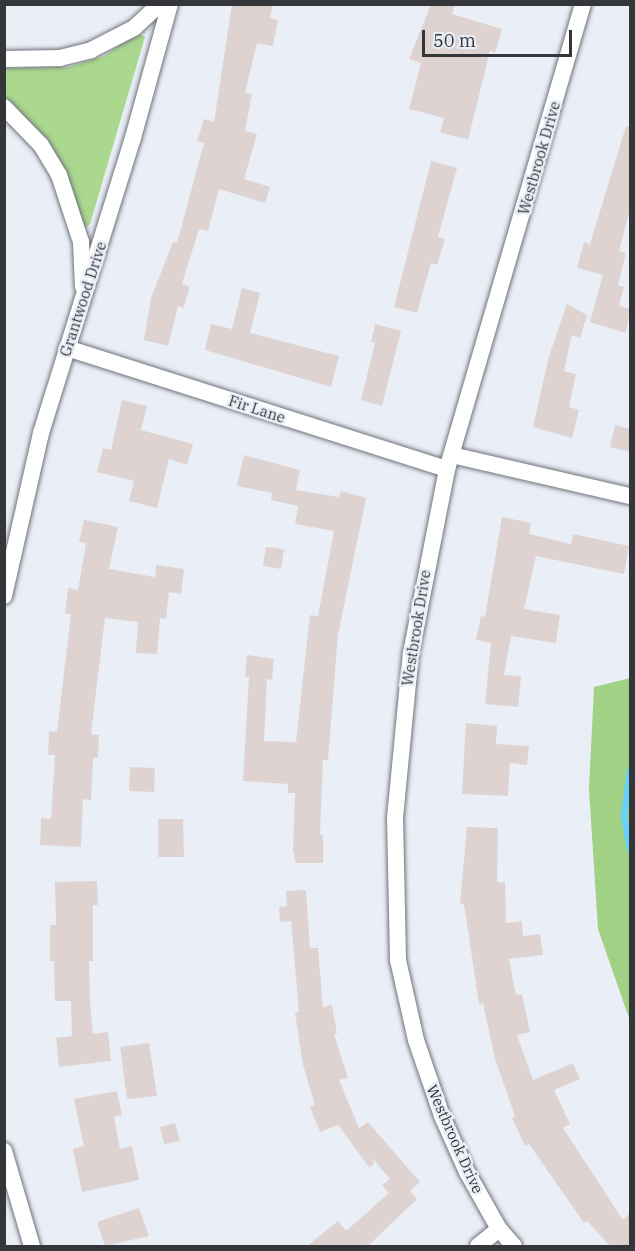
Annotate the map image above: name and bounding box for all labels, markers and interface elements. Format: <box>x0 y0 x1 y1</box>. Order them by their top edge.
scale bar <box>425 18 575 56</box>
text: 50 m <box>433 29 476 52</box>
street label: Westbrook Drive <box>514 99 564 217</box>
street label: Grantwood Drive <box>56 239 110 359</box>
street label: Fir Lane <box>226 391 288 427</box>
street label: Westbrook Drive <box>398 569 434 687</box>
street label: Westbrook Drive <box>423 1082 487 1196</box>

